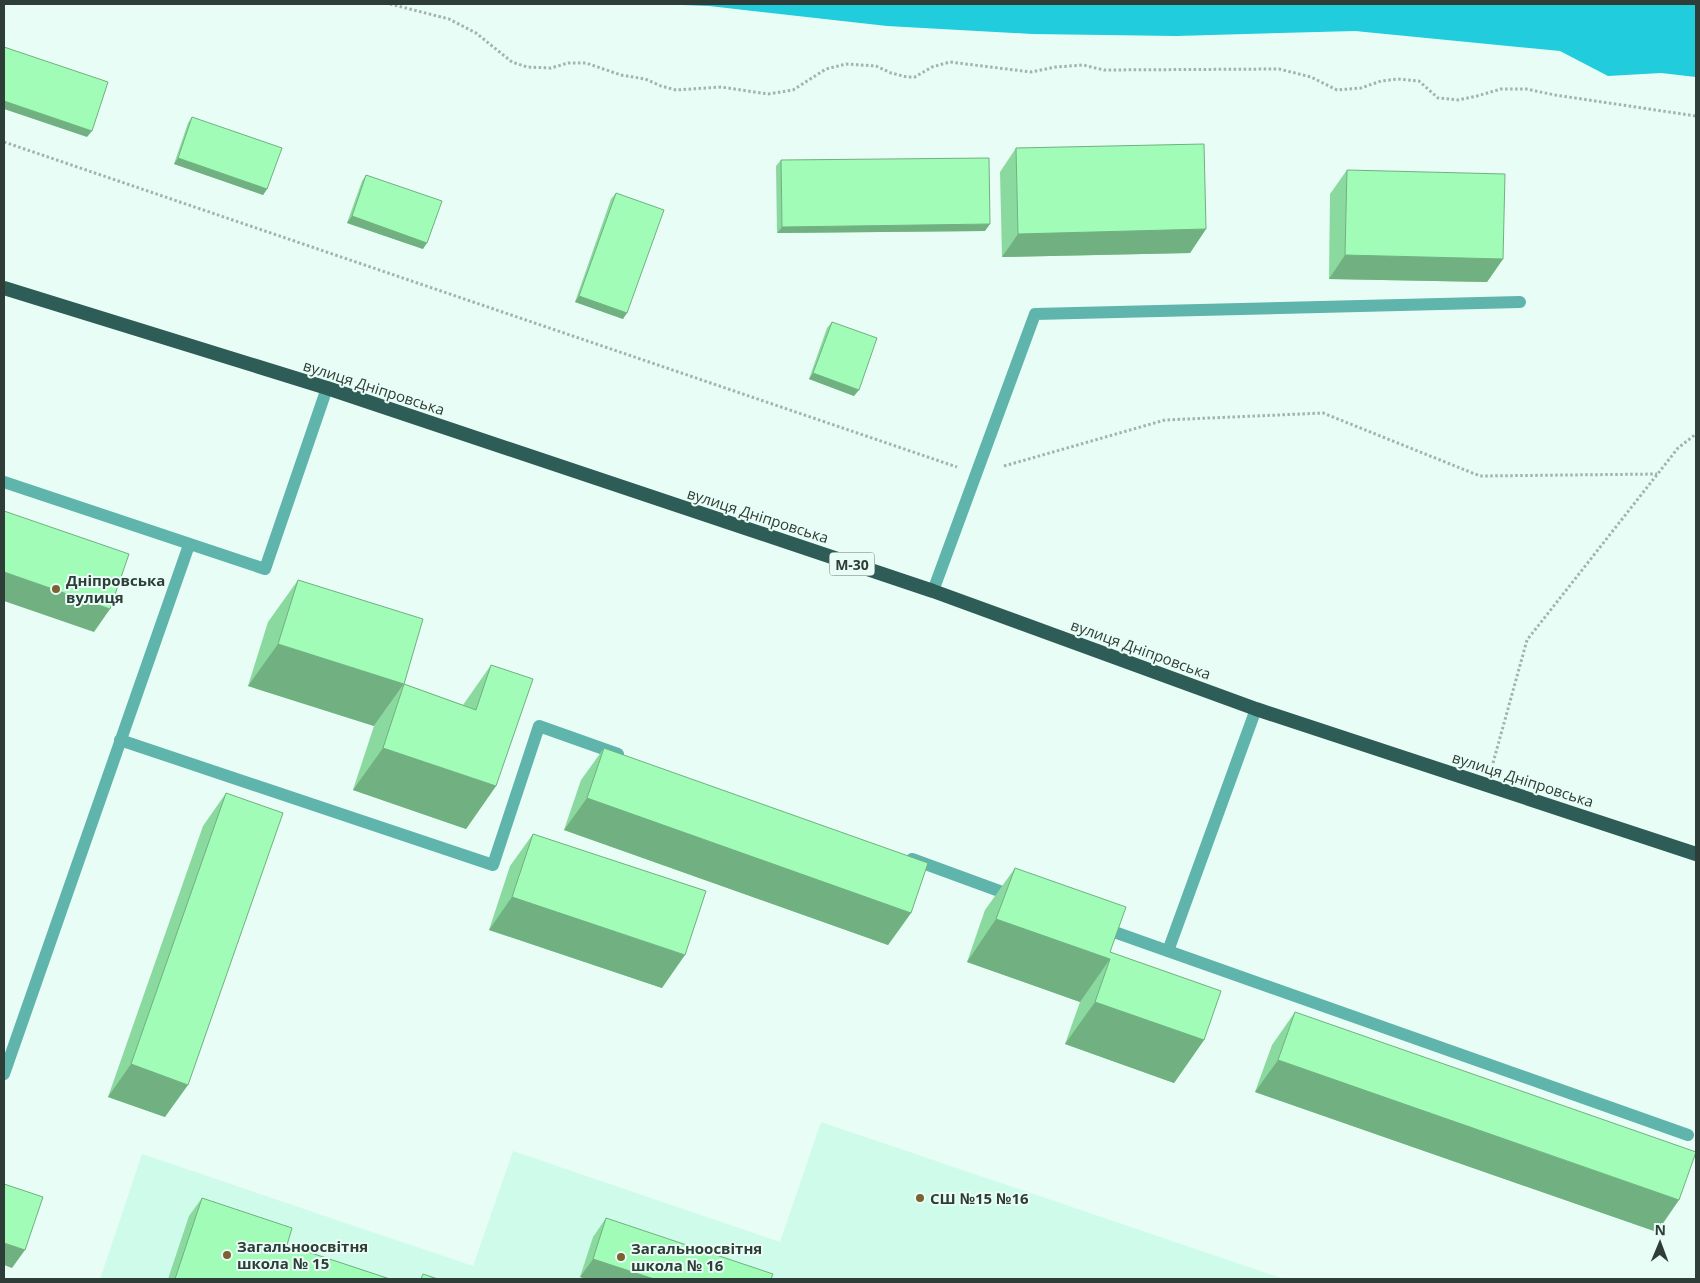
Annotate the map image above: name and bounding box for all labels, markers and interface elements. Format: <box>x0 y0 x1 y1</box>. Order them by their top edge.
street label: вулиця Дніпровська <box>301 355 447 419</box>
street label: вулиця Дніпровська <box>685 483 831 547</box>
road number: М-30 <box>830 552 874 576</box>
place label: Дніпровська вулиця <box>66 570 165 607</box>
marker: Дніпровська вулиця <box>50 583 62 595</box>
street label: вулиця Дніпровська <box>1068 614 1214 684</box>
street label: вулиця Дніпровська <box>1450 747 1596 811</box>
place label: СШ №15 №16 <box>930 1188 1029 1208</box>
marker: СШ №15 №16 <box>914 1192 926 1204</box>
north arrow <box>1635 1218 1685 1268</box>
text: N <box>1654 1220 1666 1239</box>
place label: Загальноосвітня школа № 15 <box>237 1236 368 1273</box>
place label: Загальноосвітня школа № 16 <box>631 1238 762 1275</box>
marker: Загальноосвітня школа № 15 <box>221 1249 233 1261</box>
marker: Загальноосвітня школа № 16 <box>615 1251 627 1263</box>

